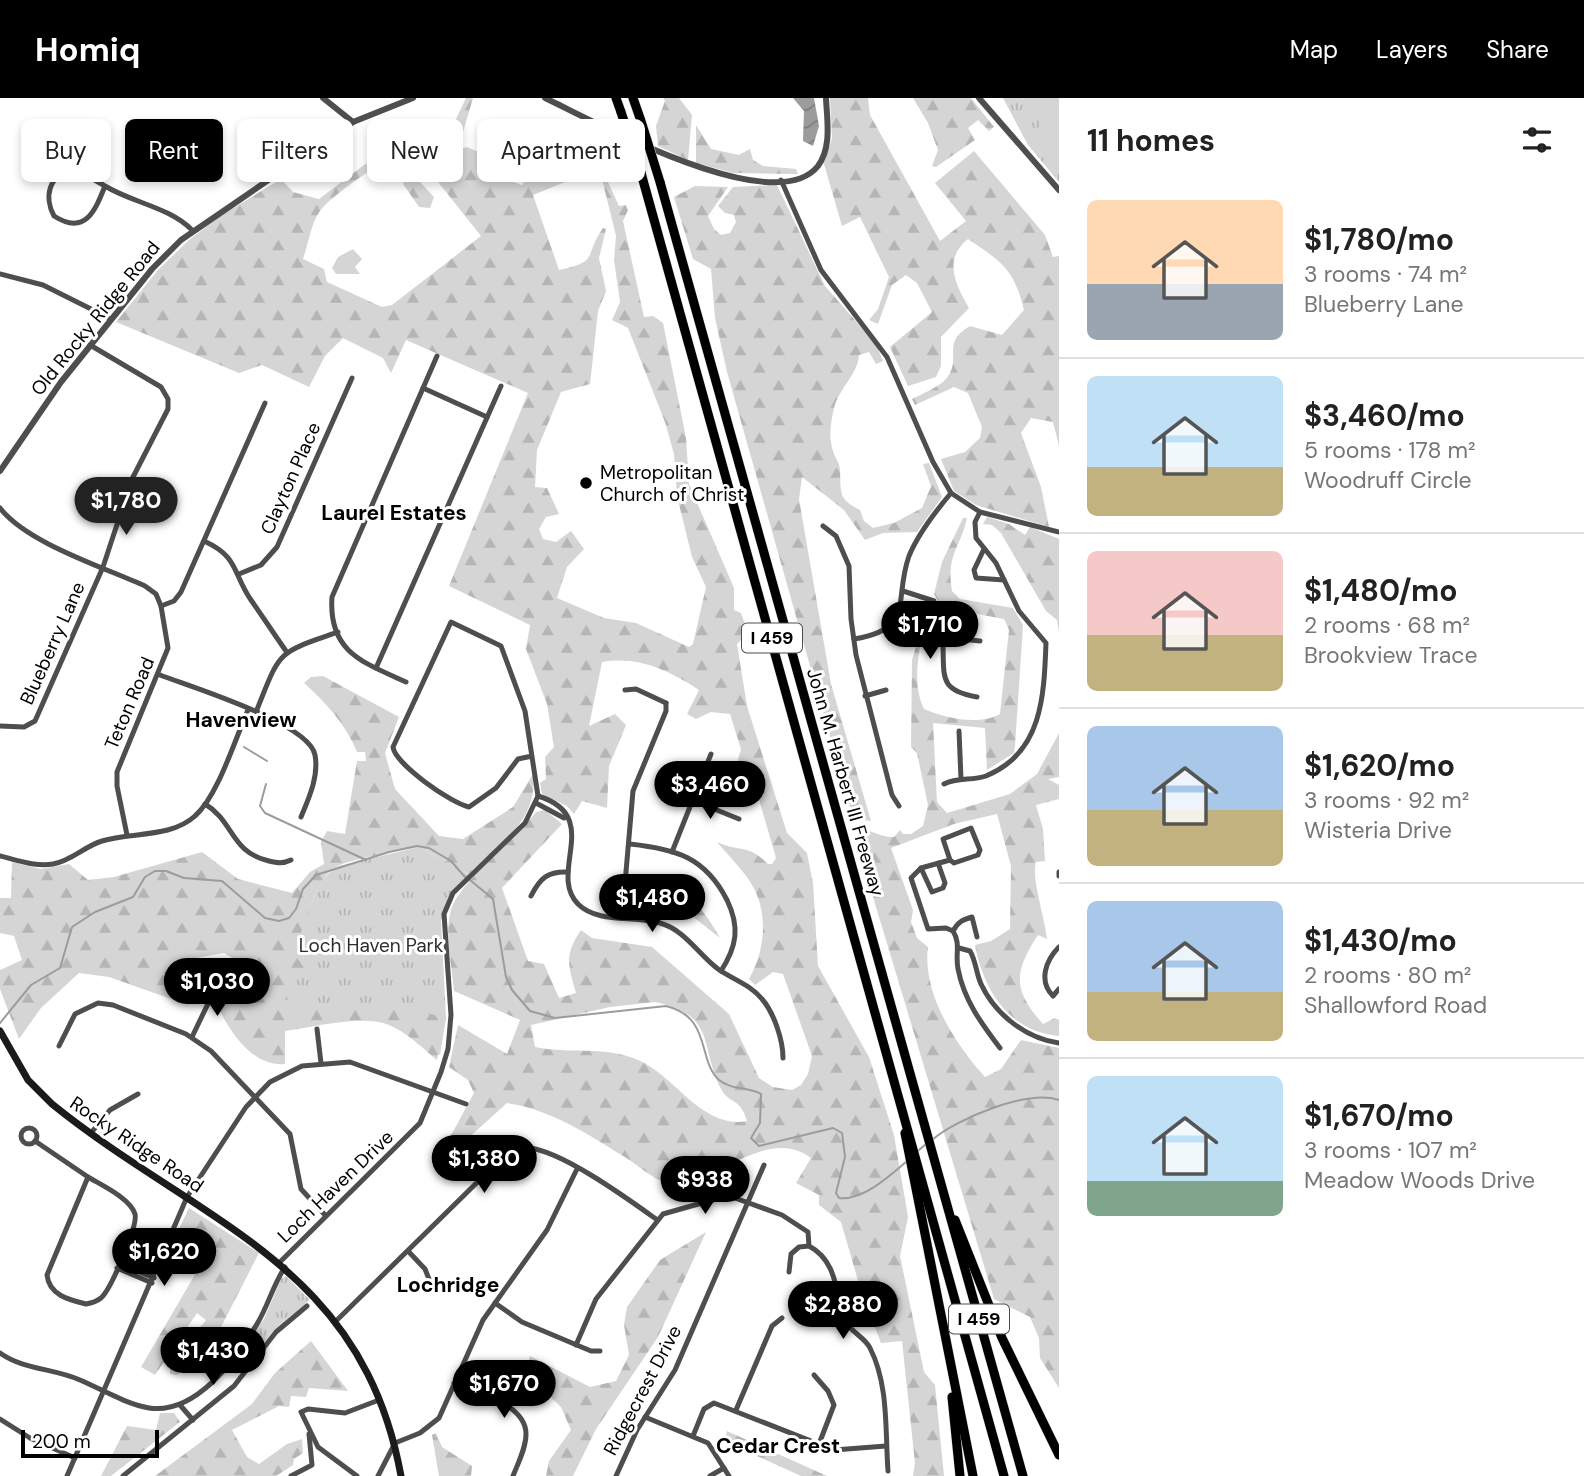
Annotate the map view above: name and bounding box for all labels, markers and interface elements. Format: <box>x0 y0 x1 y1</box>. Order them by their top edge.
text: Homiq <box>35 28 140 71</box>
text: Map <box>1290 34 1338 65</box>
text: Layers <box>1376 34 1448 65</box>
text: Share <box>1486 34 1549 65</box>
chip: Buy <box>21 119 111 182</box>
chip: Rent <box>125 119 223 182</box>
chip: Filters <box>237 119 353 182</box>
chip: New <box>367 119 463 182</box>
chip: Apartment <box>477 119 645 182</box>
text: 11 homes <box>1087 121 1215 160</box>
icon: filters <box>1518 121 1556 159</box>
text: $1,780/mo <box>1304 220 1454 259</box>
icon: home <box>1143 228 1227 312</box>
street label: Old Rocky Ridge Road <box>25 236 166 401</box>
text: 3 rooms · 74 m² <box>1304 259 1467 289</box>
text: Blueberry Lane <box>1304 289 1464 319</box>
text: $3,460/mo <box>1304 396 1465 435</box>
icon: home <box>1143 404 1227 488</box>
street label: Clayton Place <box>255 418 326 538</box>
text: 5 rooms · 178 m² <box>1304 435 1476 465</box>
place label: Metropolitan Church of Christ <box>600 460 744 507</box>
text: Woodruff Circle <box>1304 465 1472 495</box>
marker: Metropolitan Church of Christ <box>578 475 594 491</box>
pin: $1,780 <box>69 478 183 537</box>
text: $1,780 <box>91 485 161 515</box>
district label: Laurel Estates <box>321 499 467 527</box>
text: $1,480/mo <box>1304 571 1458 610</box>
street label: Blueberry Lane <box>14 578 91 708</box>
icon: home <box>1143 579 1227 663</box>
pin: $1,710 <box>873 602 987 661</box>
text: $1,710 <box>897 609 963 639</box>
text: 2 rooms · 68 m² <box>1304 610 1470 640</box>
road number: I 459 <box>742 624 802 652</box>
text: Brookview Trace <box>1304 640 1478 670</box>
street label: Teton Road <box>99 653 160 753</box>
street label: John M. Harbert III Freeway <box>801 665 890 900</box>
district label: Havenview <box>186 706 296 734</box>
text: $1,620/mo <box>1304 746 1455 785</box>
icon: home <box>1143 754 1227 838</box>
pin: $3,460 <box>653 762 767 821</box>
text: $3,460 <box>670 769 750 799</box>
text: 3 rooms · 92 m² <box>1304 785 1469 815</box>
text: Wisteria Drive <box>1304 815 1452 845</box>
pin: $1,480 <box>595 874 709 934</box>
text: $1,480 <box>615 882 689 912</box>
text: $1,430/mo <box>1304 921 1457 960</box>
icon: home <box>1143 929 1227 1013</box>
park label: Loch Haven Park <box>299 933 444 958</box>
pin: $1,030 <box>160 958 274 1018</box>
text: 2 rooms · 80 m² <box>1304 960 1471 990</box>
text: $1,030 <box>180 966 254 996</box>
text: Shallowford Road <box>1304 990 1487 1020</box>
street label: Rocky Ridge Road <box>65 1090 208 1198</box>
text: $1,670/mo <box>1304 1096 1454 1135</box>
icon: home <box>1143 1104 1227 1188</box>
street label: Loch Haven Drive <box>272 1125 399 1248</box>
text: 3 rooms · 107 m² <box>1304 1135 1477 1165</box>
pin: $1,380 <box>427 1136 541 1195</box>
text: $1,380 <box>448 1143 520 1173</box>
pin: $938 <box>664 1156 746 1216</box>
text: $938 <box>677 1164 733 1194</box>
text: Meadow Woods Drive <box>1304 1165 1535 1195</box>
pin: $1,620 <box>107 1228 221 1288</box>
text: $1,620 <box>128 1236 200 1266</box>
district label: Lochridge <box>397 1271 499 1299</box>
pin: $2,880 <box>786 1282 900 1341</box>
text: $2,880 <box>804 1289 882 1319</box>
road number: I 459 <box>949 1304 1009 1334</box>
street label: Ridgecrest Drive <box>598 1321 687 1460</box>
pin: $1,430 <box>156 1328 270 1387</box>
text: $1,430 <box>177 1335 249 1365</box>
pin: $1,670 <box>447 1360 561 1420</box>
text: $1,670 <box>469 1368 539 1398</box>
scale bar <box>21 1427 159 1459</box>
text: 200 m <box>32 1429 91 1454</box>
district label: Cedar Crest <box>716 1432 840 1460</box>

